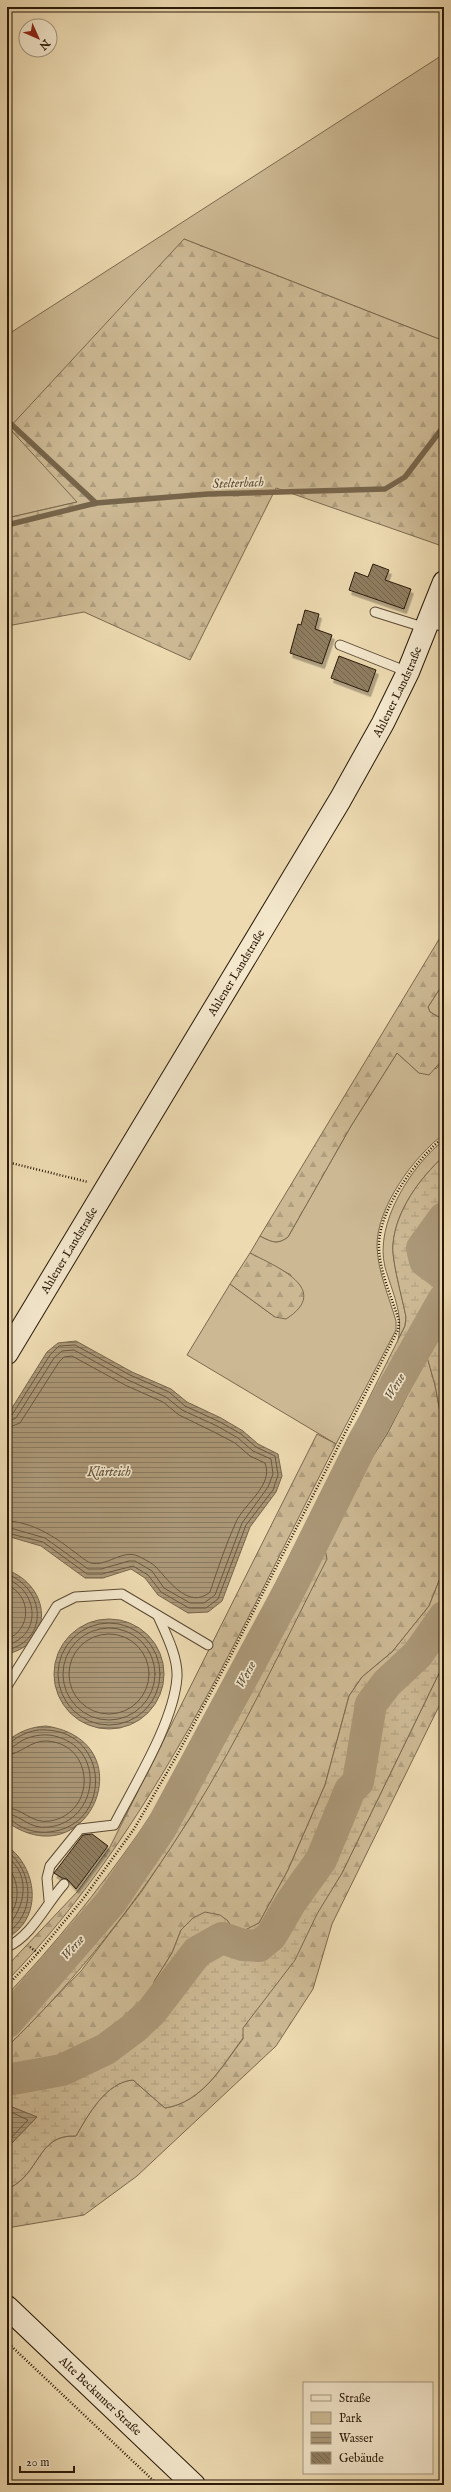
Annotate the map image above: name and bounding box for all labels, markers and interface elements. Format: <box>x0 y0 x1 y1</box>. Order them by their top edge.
north arrow <box>18 18 58 58</box>
text: N <box>36 35 53 53</box>
water label: Stelterbach <box>212 474 265 493</box>
street label: Ahlener Landstraße <box>369 644 426 741</box>
street label: Ahlener Landstraße <box>204 926 269 1020</box>
street label: Ahlener Landstraße <box>37 1204 101 1297</box>
water label: Werse <box>381 1370 410 1403</box>
water label: Klärteich <box>86 1464 131 1481</box>
water label: Werse <box>232 1658 261 1691</box>
water label: Werse <box>58 1931 89 1964</box>
street label: Alte Beckumer Straße <box>55 2353 145 2439</box>
legend <box>303 2382 433 2474</box>
text: Straße <box>339 2391 371 2406</box>
text: Park <box>339 2411 362 2426</box>
text: Wasser <box>339 2431 374 2446</box>
scale bar <box>20 2448 74 2474</box>
text: Gebäude <box>339 2451 384 2466</box>
text: 20 m <box>26 2455 49 2470</box>

